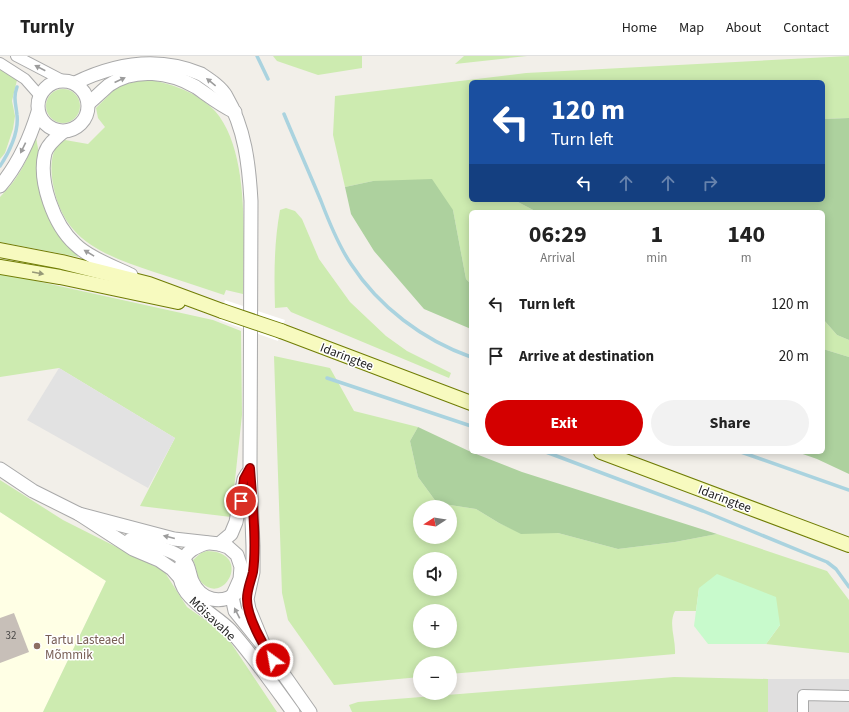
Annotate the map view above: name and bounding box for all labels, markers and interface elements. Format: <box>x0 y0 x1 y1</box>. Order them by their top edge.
text: Turnly <box>20 14 74 41</box>
text: Home <box>622 18 657 38</box>
text: Map <box>679 18 704 38</box>
text: About <box>726 18 761 38</box>
text: Contact <box>783 18 829 38</box>
one-way arrow <box>34 65 46 72</box>
one-way arrow <box>114 77 125 83</box>
one-way arrow <box>206 77 216 86</box>
text: 120 m <box>551 90 625 130</box>
icon: left <box>485 96 537 148</box>
text: Turn left <box>551 127 613 152</box>
one-way arrow <box>20 142 27 153</box>
icon: left <box>573 172 595 194</box>
icon: ahead <box>615 172 637 194</box>
icon: ahead <box>657 172 679 194</box>
icon: right <box>699 172 721 194</box>
text: 06:29 <box>529 217 587 252</box>
text: 1 <box>651 217 663 252</box>
text: 140 <box>727 217 765 252</box>
text: Arrival <box>540 249 575 267</box>
text: min <box>646 249 667 267</box>
text: m <box>741 249 752 267</box>
one-way arrow <box>83 250 95 257</box>
one-way arrow <box>32 270 45 276</box>
icon: left <box>485 293 507 315</box>
text: Turn left <box>519 294 575 315</box>
text: 120 m <box>771 294 809 315</box>
street label: Idaringtee <box>317 339 376 375</box>
icon: arrive <box>485 345 507 367</box>
text: Arrive at destination <box>519 346 654 367</box>
text: 20 m <box>779 346 809 367</box>
button: Exit <box>485 400 643 446</box>
button: Share <box>651 400 809 446</box>
street label: Idaringtee <box>695 481 754 517</box>
pin <box>224 484 258 518</box>
icon: arrive <box>230 490 252 512</box>
north arrow <box>413 500 457 544</box>
map controls <box>413 500 457 700</box>
one-way arrow <box>163 534 175 540</box>
button: sound <box>413 552 457 596</box>
street label: Mõisavahe <box>185 593 240 645</box>
button: + <box>413 604 457 648</box>
one-way arrow <box>234 607 241 619</box>
house number: 32 <box>6 628 16 643</box>
place label: Tartu Lasteaed Mõmmik <box>45 631 125 664</box>
position arrow <box>252 639 294 681</box>
marker: Tartu Lasteaed Mõmmik <box>32 641 42 651</box>
button: − <box>413 656 457 700</box>

